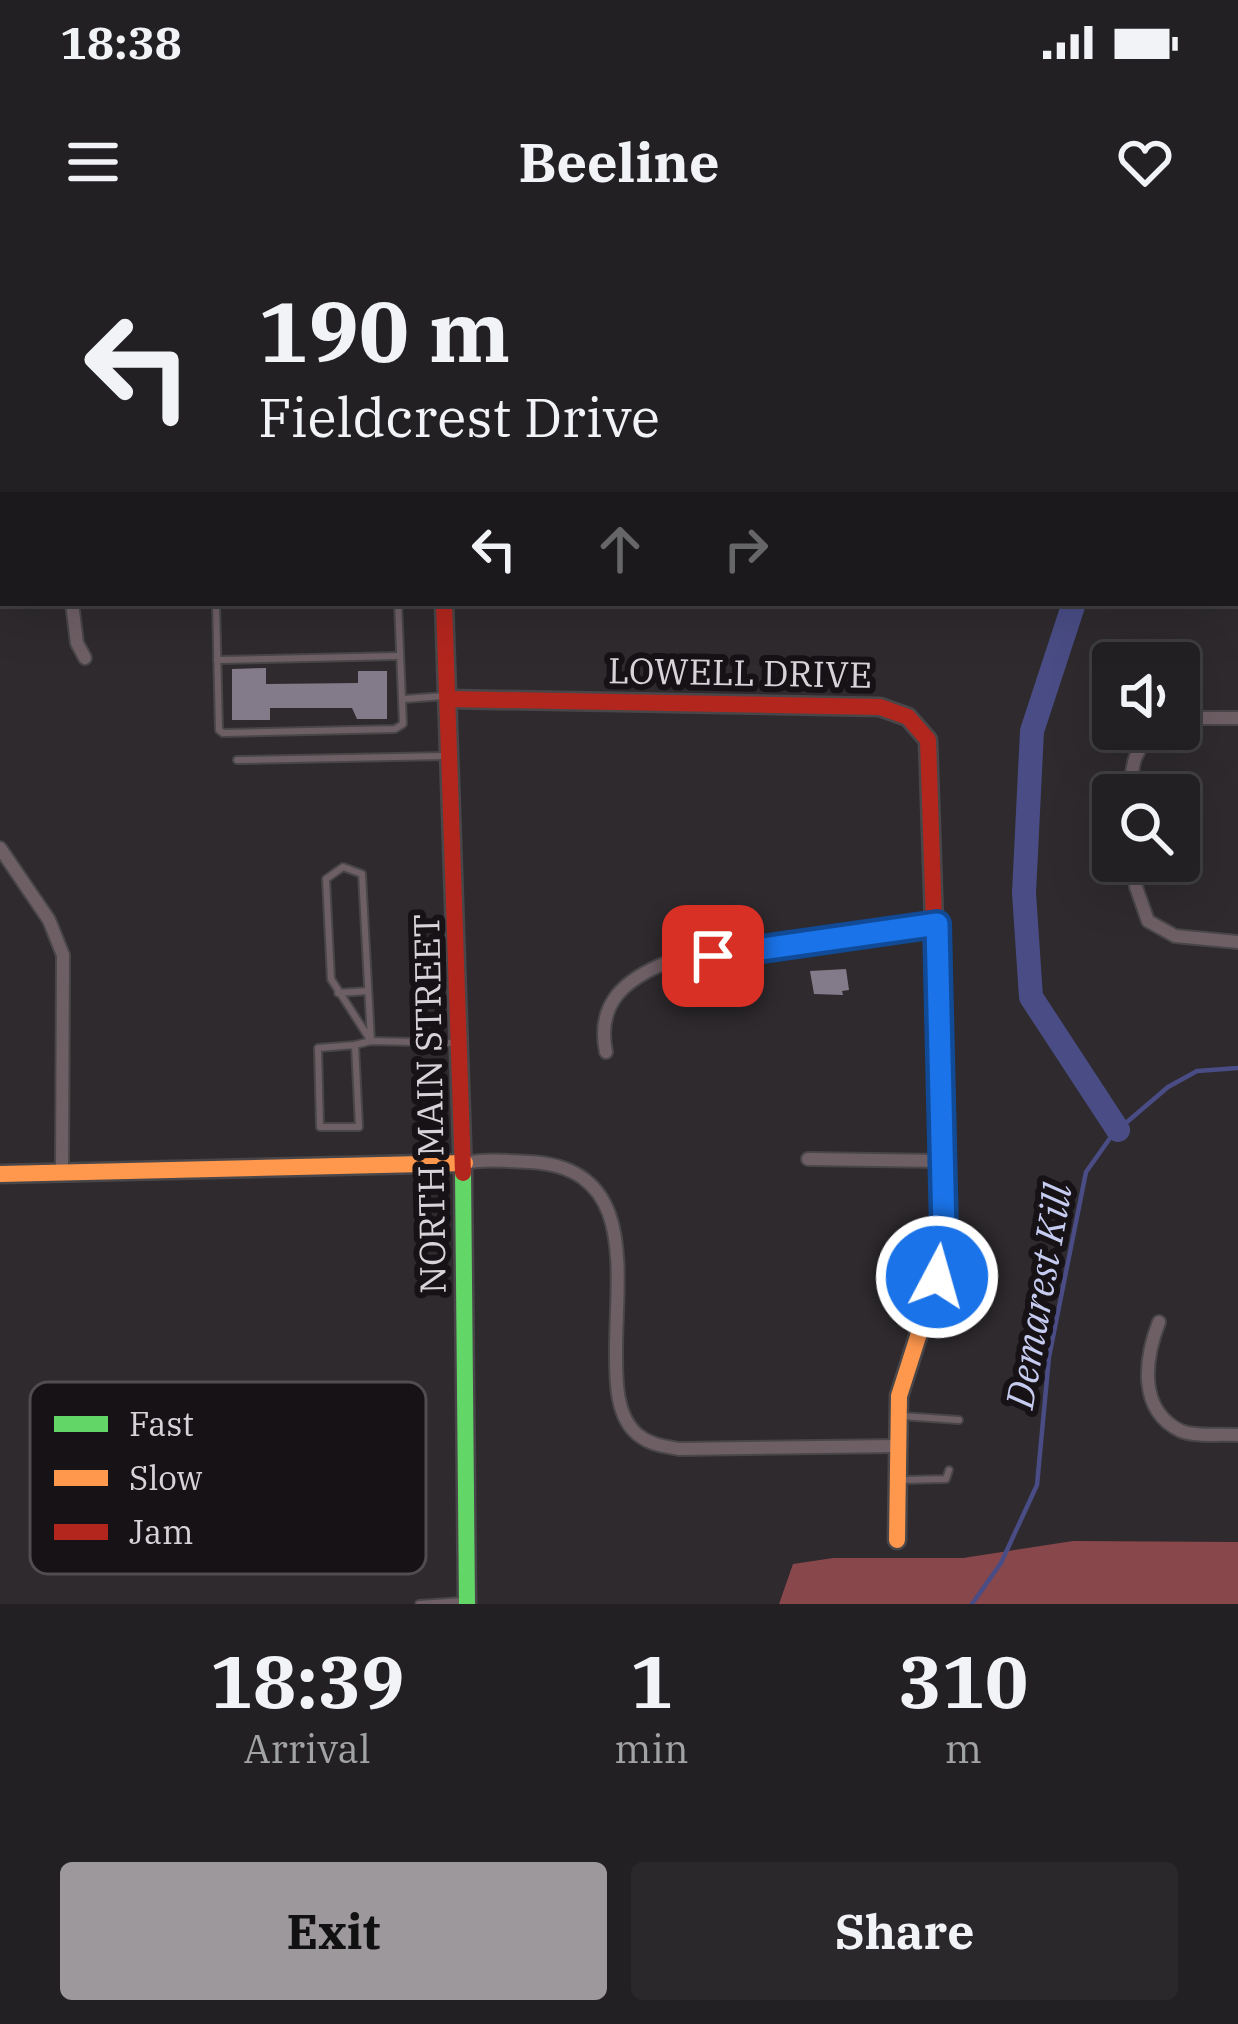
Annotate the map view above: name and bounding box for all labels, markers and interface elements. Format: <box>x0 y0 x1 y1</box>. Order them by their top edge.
text: 18:38 <box>60 13 182 71</box>
text: Beeline <box>518 127 720 197</box>
icon: menu <box>60 129 126 195</box>
icon: heart <box>1112 129 1178 195</box>
text: 190 m <box>258 276 510 385</box>
icon: left <box>60 288 216 444</box>
text: Fieldcrest Drive <box>258 382 660 452</box>
icon: left <box>461 516 527 582</box>
icon: ahead <box>587 516 653 582</box>
icon: right <box>713 516 779 582</box>
map controls <box>1092 642 1200 882</box>
button: sound <box>1092 642 1200 750</box>
street label: LOWELL DRIVE <box>608 646 872 698</box>
button: search <box>1092 774 1200 882</box>
pin <box>662 905 764 1007</box>
street label: NORTH MAIN STREET <box>402 914 456 1294</box>
icon: arrive <box>680 923 746 989</box>
water label: Demarest Kill <box>993 1179 1083 1413</box>
position arrow <box>874 1214 1000 1340</box>
legend <box>30 1382 426 1574</box>
text: Fast <box>129 1402 194 1445</box>
text: Slow <box>129 1456 203 1499</box>
text: Jam <box>129 1510 193 1553</box>
text: 18:39 <box>210 1634 404 1728</box>
text: 1 <box>630 1634 673 1728</box>
text: 310 <box>899 1634 1028 1728</box>
text: Arrival <box>244 1723 371 1774</box>
text: min <box>614 1723 689 1774</box>
text: m <box>945 1723 982 1774</box>
button: Exit <box>60 1862 607 2000</box>
button: Share <box>631 1862 1178 2000</box>

